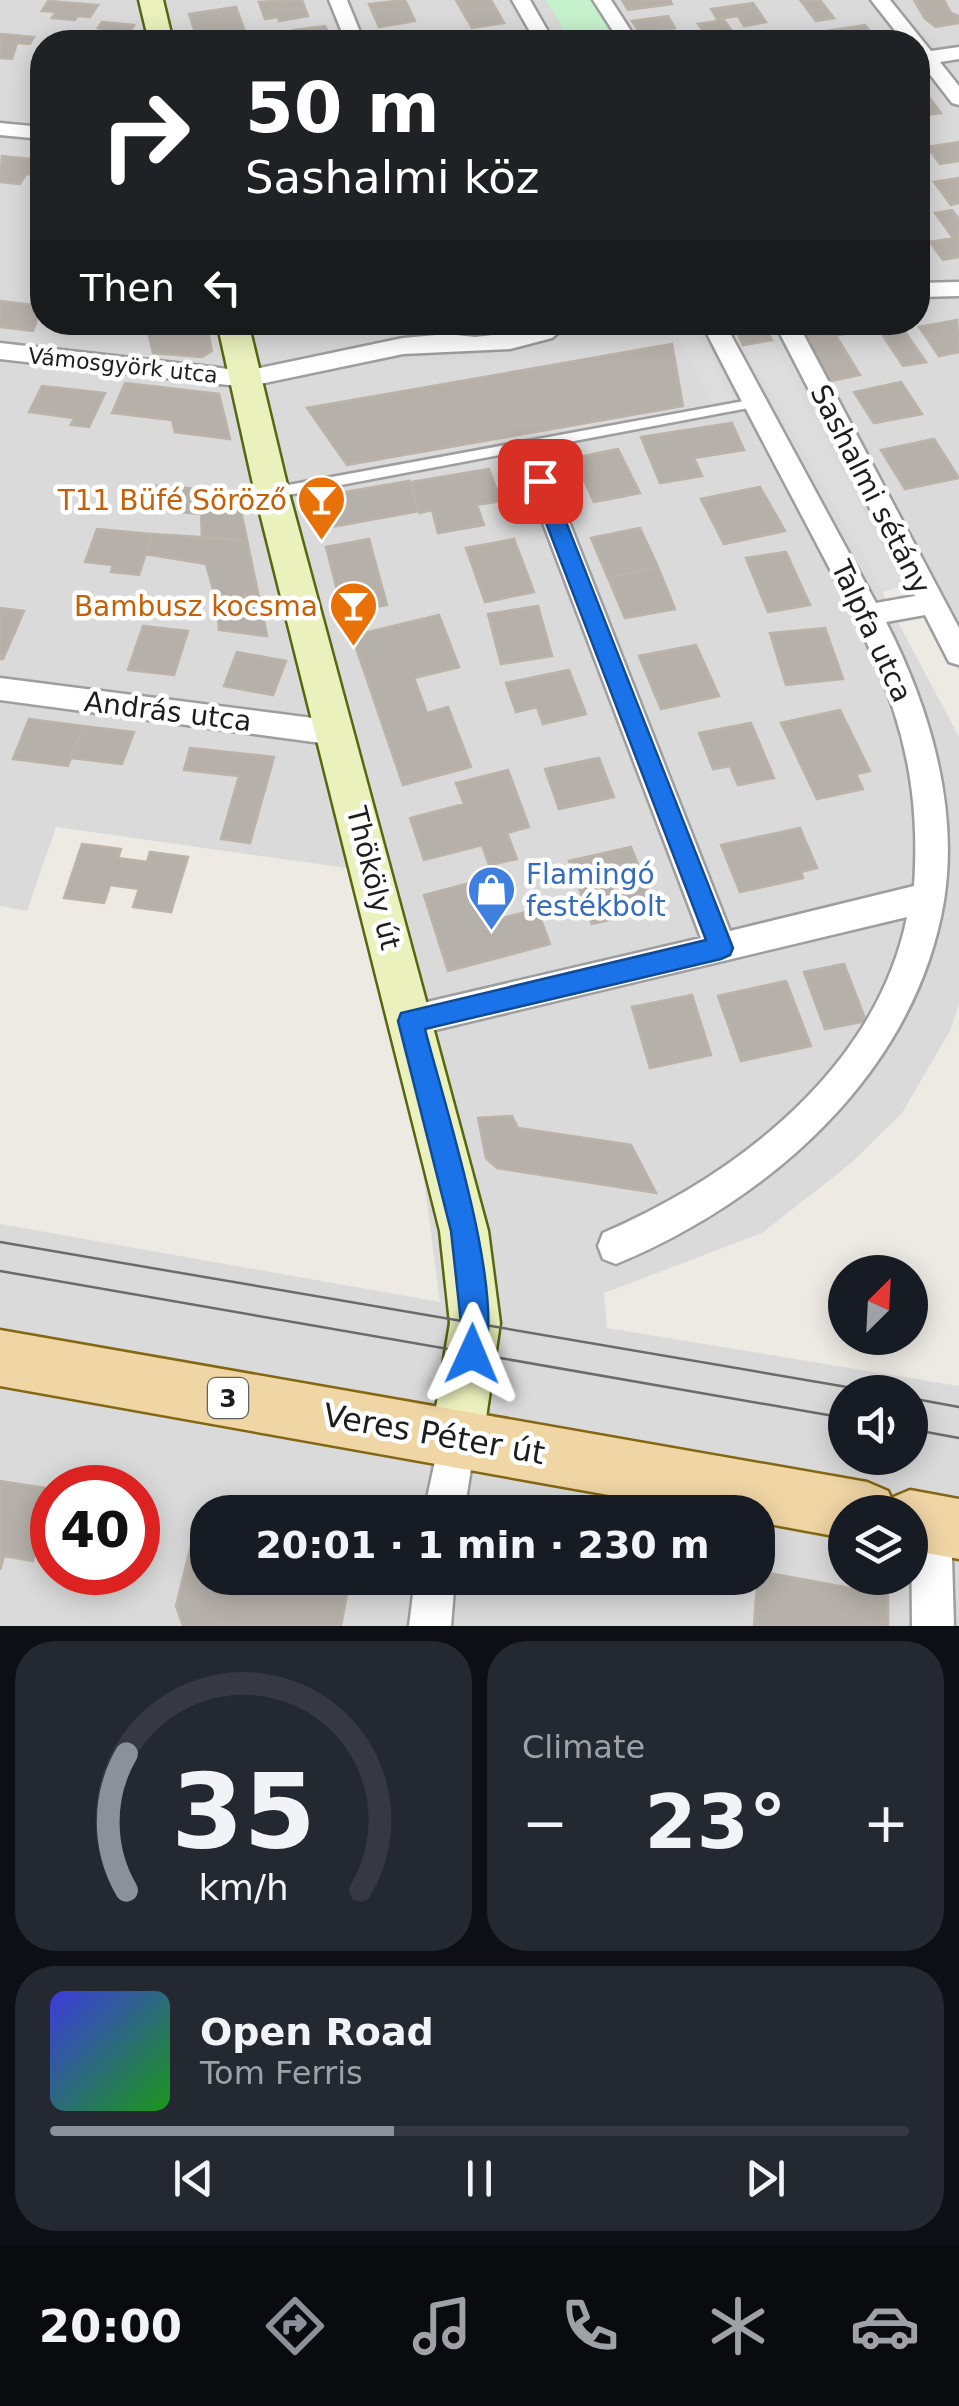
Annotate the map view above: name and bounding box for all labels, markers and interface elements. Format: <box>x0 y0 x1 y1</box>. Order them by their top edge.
text: 50 m <box>245 67 440 149</box>
icon: right <box>80 70 210 200</box>
text: Sashalmi köz <box>245 151 539 204</box>
icon: left <box>195 260 250 315</box>
text: Then <box>80 266 175 310</box>
street label: Vámosgyörk utca <box>27 343 219 388</box>
street label: Sashalmi sétány <box>804 379 938 599</box>
pin <box>498 439 583 524</box>
icon: arrive <box>513 454 568 509</box>
bar icon: T11 Büfé Söröző <box>296 474 348 542</box>
place label: T11 Büfé Söröző <box>57 484 287 517</box>
street label: Talpfa utca <box>824 554 919 707</box>
bar icon: Bambusz kocsma <box>327 580 379 648</box>
place label: Bambusz kocsma <box>74 590 318 623</box>
street label: András utca <box>83 685 253 738</box>
street label: Thököly út <box>340 802 407 953</box>
place label: Flamingó festékbolt <box>526 858 666 923</box>
shop icon: Flamingó festékbolt <box>465 864 517 932</box>
north arrow <box>828 1255 928 1355</box>
map controls <box>828 1255 928 1595</box>
position arrow <box>420 1302 524 1406</box>
button: sound <box>828 1375 928 1475</box>
road number: 3 <box>208 1378 248 1418</box>
street label: Veres Péter út <box>320 1396 548 1472</box>
speed limit sign: 40 <box>30 1465 160 1595</box>
button: layers <box>828 1495 928 1595</box>
text: 20:01 · 1 min · 230 m <box>255 1523 710 1567</box>
text: Climate <box>522 1728 645 1766</box>
text: 35 <box>171 1751 316 1873</box>
text: 23° <box>645 1778 786 1866</box>
text: − <box>522 1791 568 1855</box>
text: + <box>863 1791 909 1855</box>
text: km/h <box>198 1867 289 1908</box>
text: Open Road <box>200 2010 434 2054</box>
text: Tom Ferris <box>200 2054 363 2092</box>
icon: previous <box>166 2151 221 2206</box>
icon: pause <box>452 2151 507 2206</box>
icon: next <box>738 2151 793 2206</box>
icon: directions <box>260 2291 330 2361</box>
icon: music <box>407 2291 477 2361</box>
icon: phone <box>555 2291 625 2361</box>
icon: climate <box>703 2291 773 2361</box>
icon: car <box>850 2291 920 2361</box>
text: 20:00 <box>39 2300 182 2353</box>

